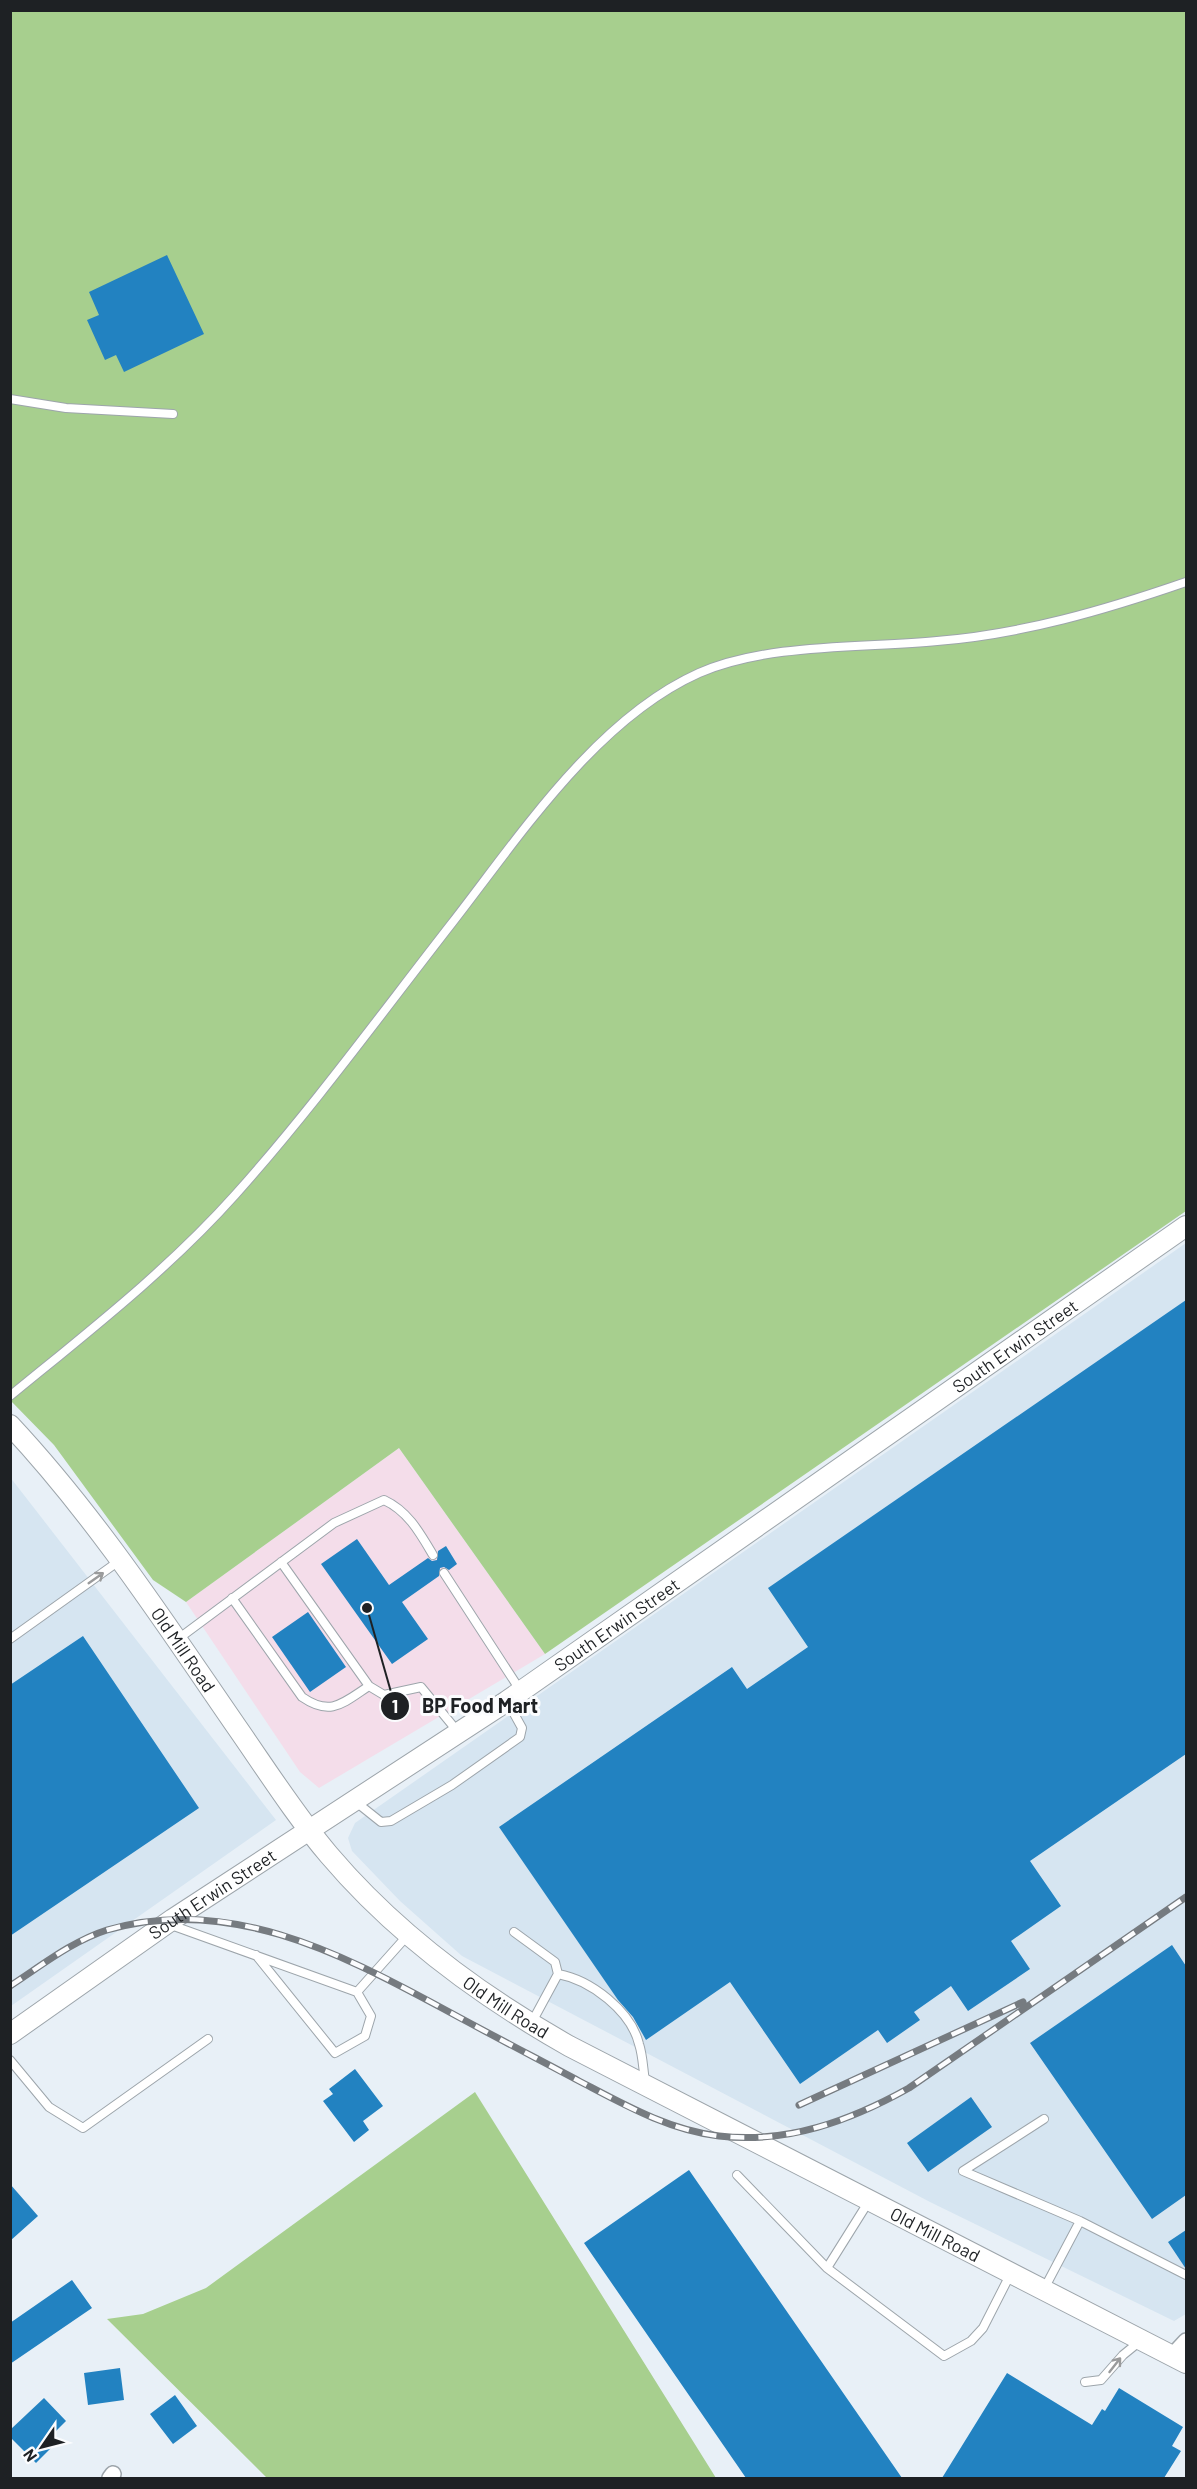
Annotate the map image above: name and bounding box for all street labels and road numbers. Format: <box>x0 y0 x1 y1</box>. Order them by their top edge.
street label: South Erwin Street <box>948 1294 1082 1397</box>
street label: South Erwin Street <box>550 1573 683 1676</box>
street label: Old Mill Road <box>147 1603 220 1696</box>
street label: South Erwin Street <box>144 1844 280 1944</box>
street label: Old Mill Road <box>459 1971 553 2043</box>
street label: Old Mill Road <box>887 2202 984 2266</box>

